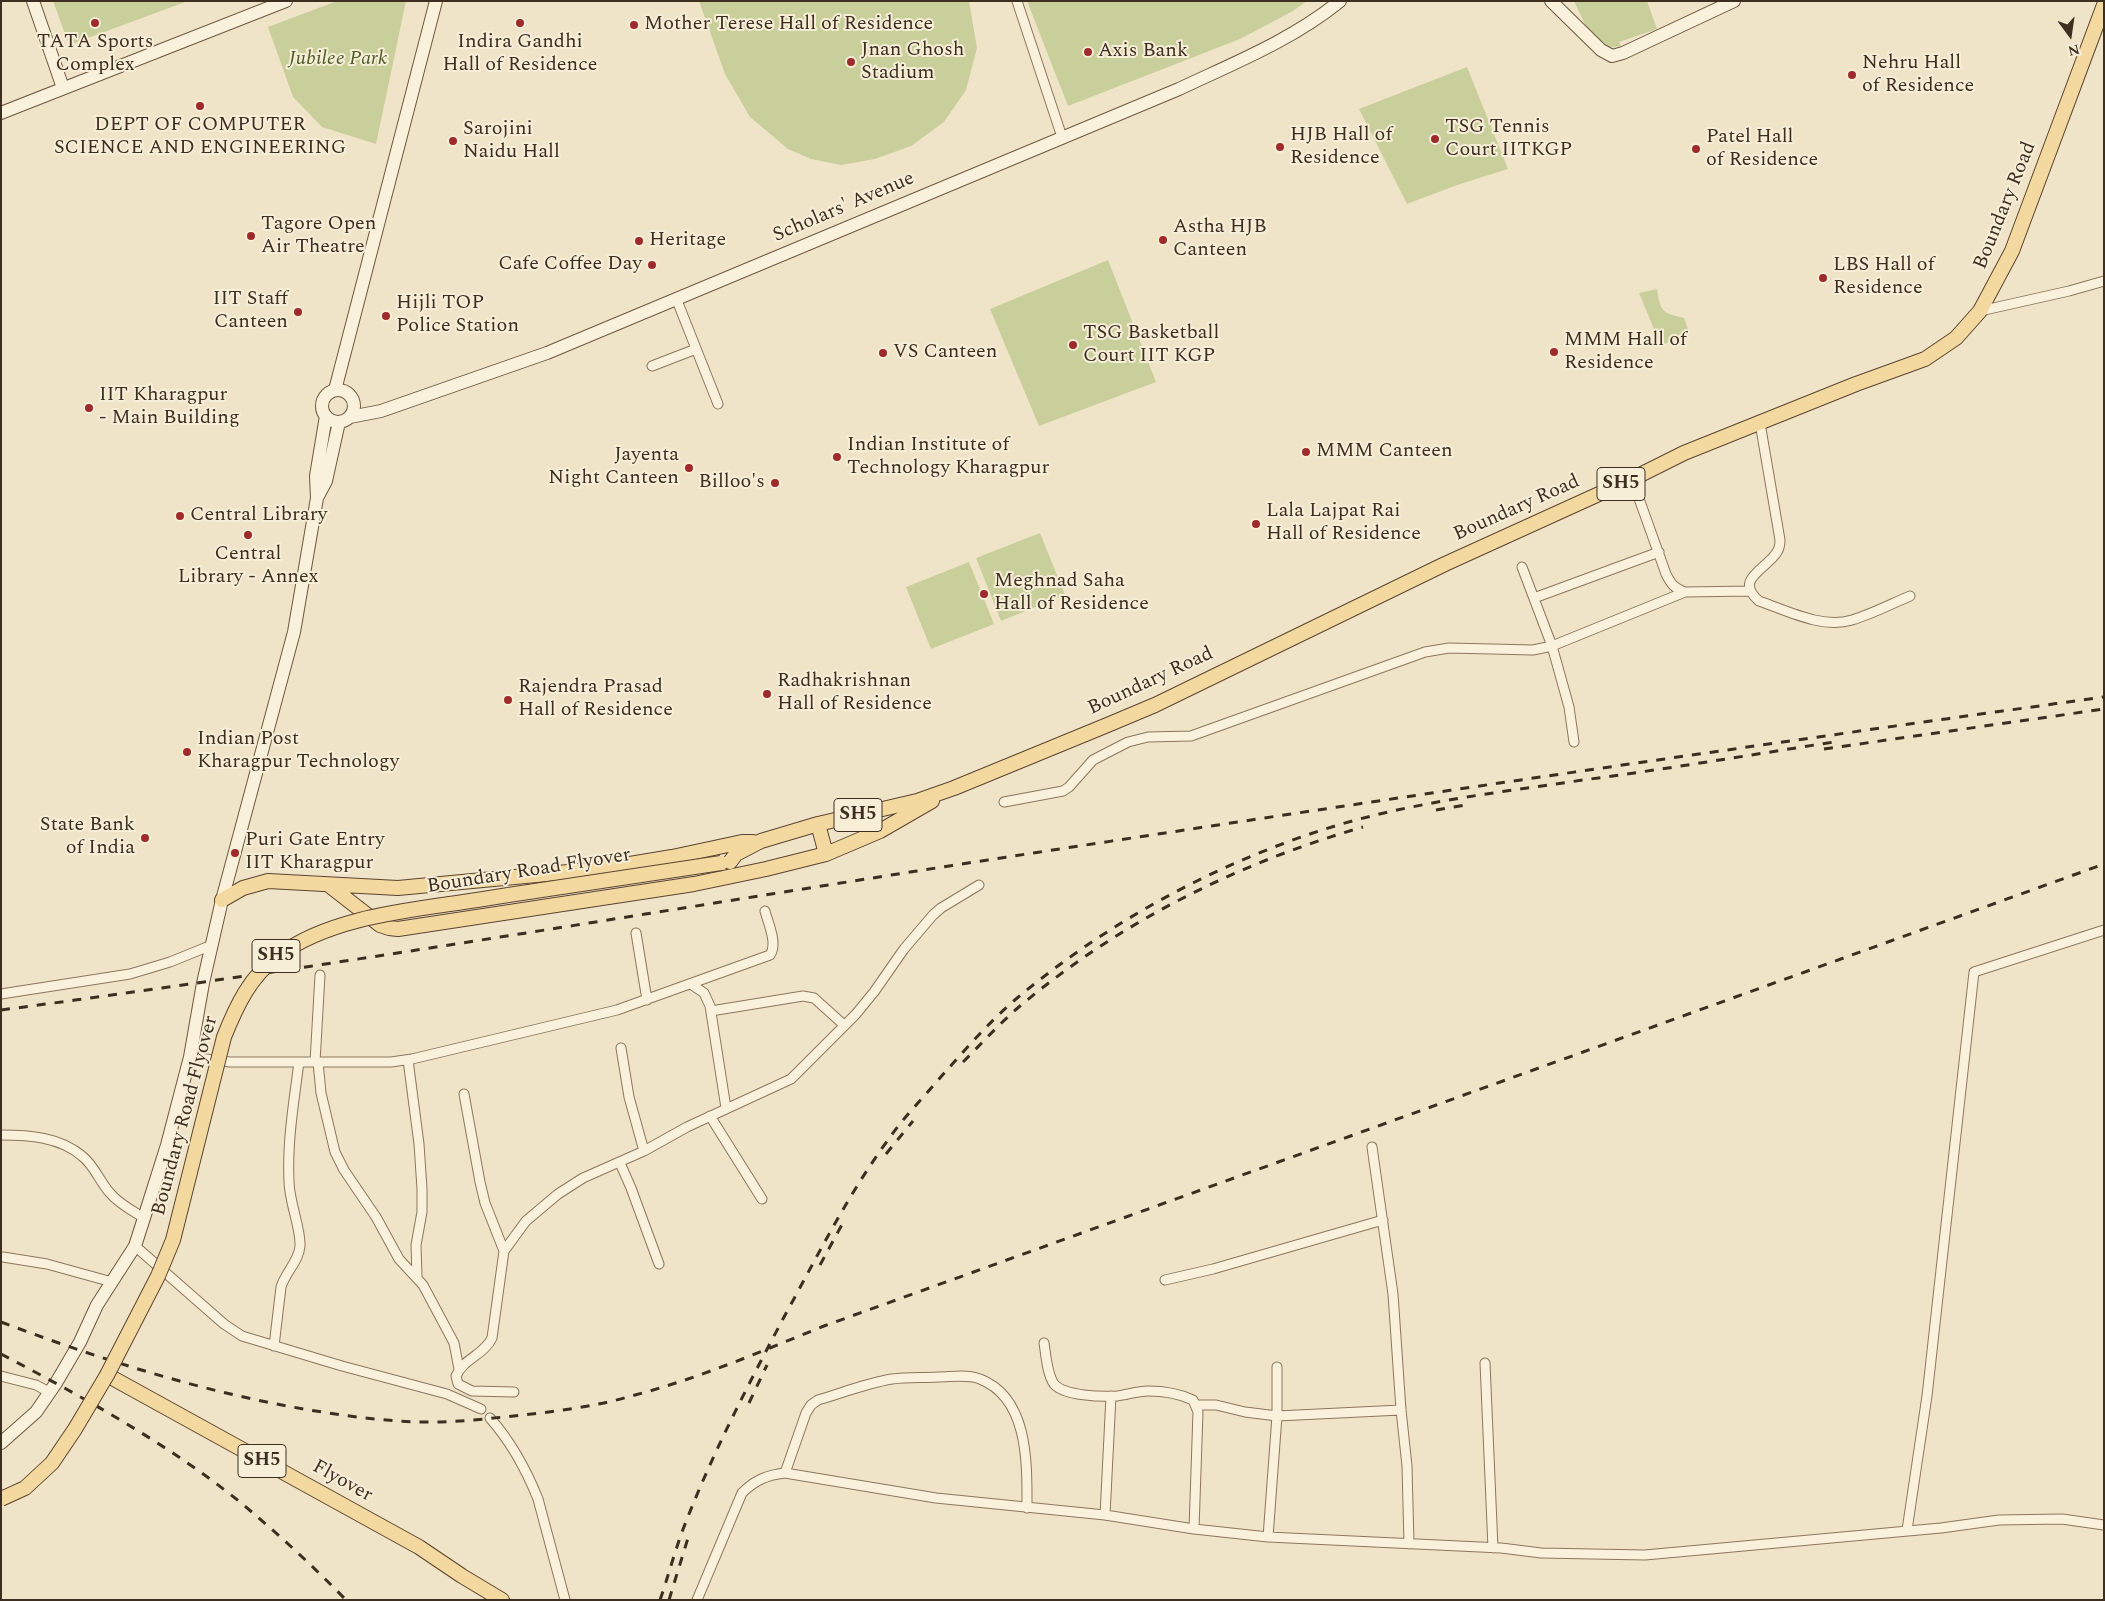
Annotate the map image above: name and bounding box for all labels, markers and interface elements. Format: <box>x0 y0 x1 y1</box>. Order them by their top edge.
north arrow <box>2045 10 2095 60</box>
place label: Mother Terese Hall of Residence <box>644 13 933 37</box>
marker: TATA Sports Complex <box>89 17 101 29</box>
marker: Indira Gandhi Hall of Residence <box>514 17 526 29</box>
marker: Mother Terese Hall of Residence <box>628 19 640 31</box>
place label: TATA Sports Complex <box>37 31 153 78</box>
place label: Indira Gandhi Hall of Residence <box>443 31 597 78</box>
text: N <box>2066 38 2082 62</box>
place label: Jnan Ghosh Stadium <box>861 39 964 86</box>
place label: Axis Bank <box>1098 40 1188 64</box>
marker: Axis Bank <box>1082 46 1094 58</box>
park label: Jubilee Park <box>289 48 387 72</box>
place label: Nehru Hall of Residence <box>1862 52 1974 99</box>
marker: Jnan Ghosh Stadium <box>845 56 857 68</box>
marker: Nehru Hall of Residence <box>1846 69 1858 81</box>
marker: DEPT OF COMPUTER SCIENCE AND ENGINEERING <box>194 100 206 112</box>
place label: DEPT OF COMPUTER SCIENCE AND ENGINEERING <box>54 114 346 161</box>
place label: TSG Tennis Court IITKGP <box>1445 116 1572 163</box>
place label: Sarojini Naidu Hall <box>463 118 560 165</box>
place label: HJB Hall of Residence <box>1290 124 1392 171</box>
place label: Patel Hall of Residence <box>1706 126 1818 173</box>
marker: TSG Tennis Court IITKGP <box>1429 133 1441 145</box>
marker: Sarojini Naidu Hall <box>447 135 459 147</box>
street label: Boundary Road <box>1969 139 2043 273</box>
marker: HJB Hall of Residence <box>1274 141 1286 153</box>
marker: Patel Hall of Residence <box>1690 143 1702 155</box>
street label: Scholars' Avenue <box>770 167 918 249</box>
place label: Tagore Open Air Theatre <box>261 213 376 260</box>
place label: Astha HJB Canteen <box>1173 216 1267 263</box>
place label: Heritage <box>649 229 726 253</box>
marker: Tagore Open Air Theatre <box>245 230 257 242</box>
marker: Astha HJB Canteen <box>1157 234 1169 246</box>
marker: Heritage <box>633 235 645 247</box>
place label: Cafe Coffee Day <box>498 253 642 277</box>
place label: LBS Hall of Residence <box>1833 254 1934 301</box>
marker: Cafe Coffee Day <box>646 259 658 271</box>
marker: LBS Hall of Residence <box>1817 272 1829 284</box>
place label: IIT Staff Canteen <box>213 288 288 335</box>
place label: Hijli TOP Police Station <box>396 292 519 339</box>
marker: IIT Staff Canteen <box>292 306 304 318</box>
marker: Hijli TOP Police Station <box>380 310 392 322</box>
place label: TSG Basketball Court IIT KGP <box>1083 322 1219 369</box>
place label: MMM Hall of Residence <box>1564 329 1687 376</box>
marker: TSG Basketball Court IIT KGP <box>1067 339 1079 351</box>
place label: VS Canteen <box>893 341 997 365</box>
marker: MMM Hall of Residence <box>1548 346 1560 358</box>
marker: VS Canteen <box>877 347 889 359</box>
place label: IIT Kharagpur - Main Building <box>99 384 240 431</box>
marker: IIT Kharagpur - Main Building <box>83 402 95 414</box>
place label: Indian Institute of Technology Kharagpur <box>847 434 1049 481</box>
place label: MMM Canteen <box>1316 440 1453 464</box>
place label: Jayenta Night Canteen <box>548 444 679 491</box>
marker: MMM Canteen <box>1300 446 1312 458</box>
marker: Indian Institute of Technology Kharagpur <box>831 451 843 463</box>
marker: Jayenta Night Canteen <box>683 462 695 474</box>
road number: SH5 <box>1597 468 1645 500</box>
street label: Boundary Road <box>1450 470 1584 548</box>
place label: Billoo's <box>698 471 765 495</box>
marker: Billoo's <box>769 477 781 489</box>
place label: Lala Lajpat Rai Hall of Residence <box>1266 500 1421 547</box>
place label: Central Library <box>190 504 327 528</box>
marker: Central Library <box>174 510 186 522</box>
marker: Lala Lajpat Rai Hall of Residence <box>1250 518 1262 530</box>
marker: Central Library - Annex <box>242 529 254 541</box>
place label: Central Library - Annex <box>178 543 318 590</box>
place label: Meghnad Saha Hall of Residence <box>994 570 1149 617</box>
marker: Meghnad Saha Hall of Residence <box>978 588 990 600</box>
street label: Boundary Road <box>1084 642 1218 722</box>
place label: Radhakrishnan Hall of Residence <box>777 670 932 717</box>
place label: Rajendra Prasad Hall of Residence <box>518 676 673 723</box>
marker: Radhakrishnan Hall of Residence <box>761 688 773 700</box>
marker: Rajendra Prasad Hall of Residence <box>502 694 514 706</box>
place label: Indian Post Kharagpur Technology <box>197 728 399 775</box>
marker: Indian Post Kharagpur Technology <box>181 746 193 758</box>
road number: SH5 <box>834 798 882 832</box>
place label: State Bank of India <box>40 814 135 861</box>
place label: Puri Gate Entry IIT Kharagpur <box>245 829 385 876</box>
marker: State Bank of India <box>139 832 151 844</box>
street label: Boundary Road Flyover <box>425 844 633 900</box>
marker: Puri Gate Entry IIT Kharagpur <box>229 847 241 859</box>
road number: SH5 <box>252 939 300 972</box>
street label: Boundary Road Flyover <box>148 1013 224 1219</box>
road number: SH5 <box>238 1444 286 1478</box>
street label: Flyover <box>308 1456 376 1508</box>

